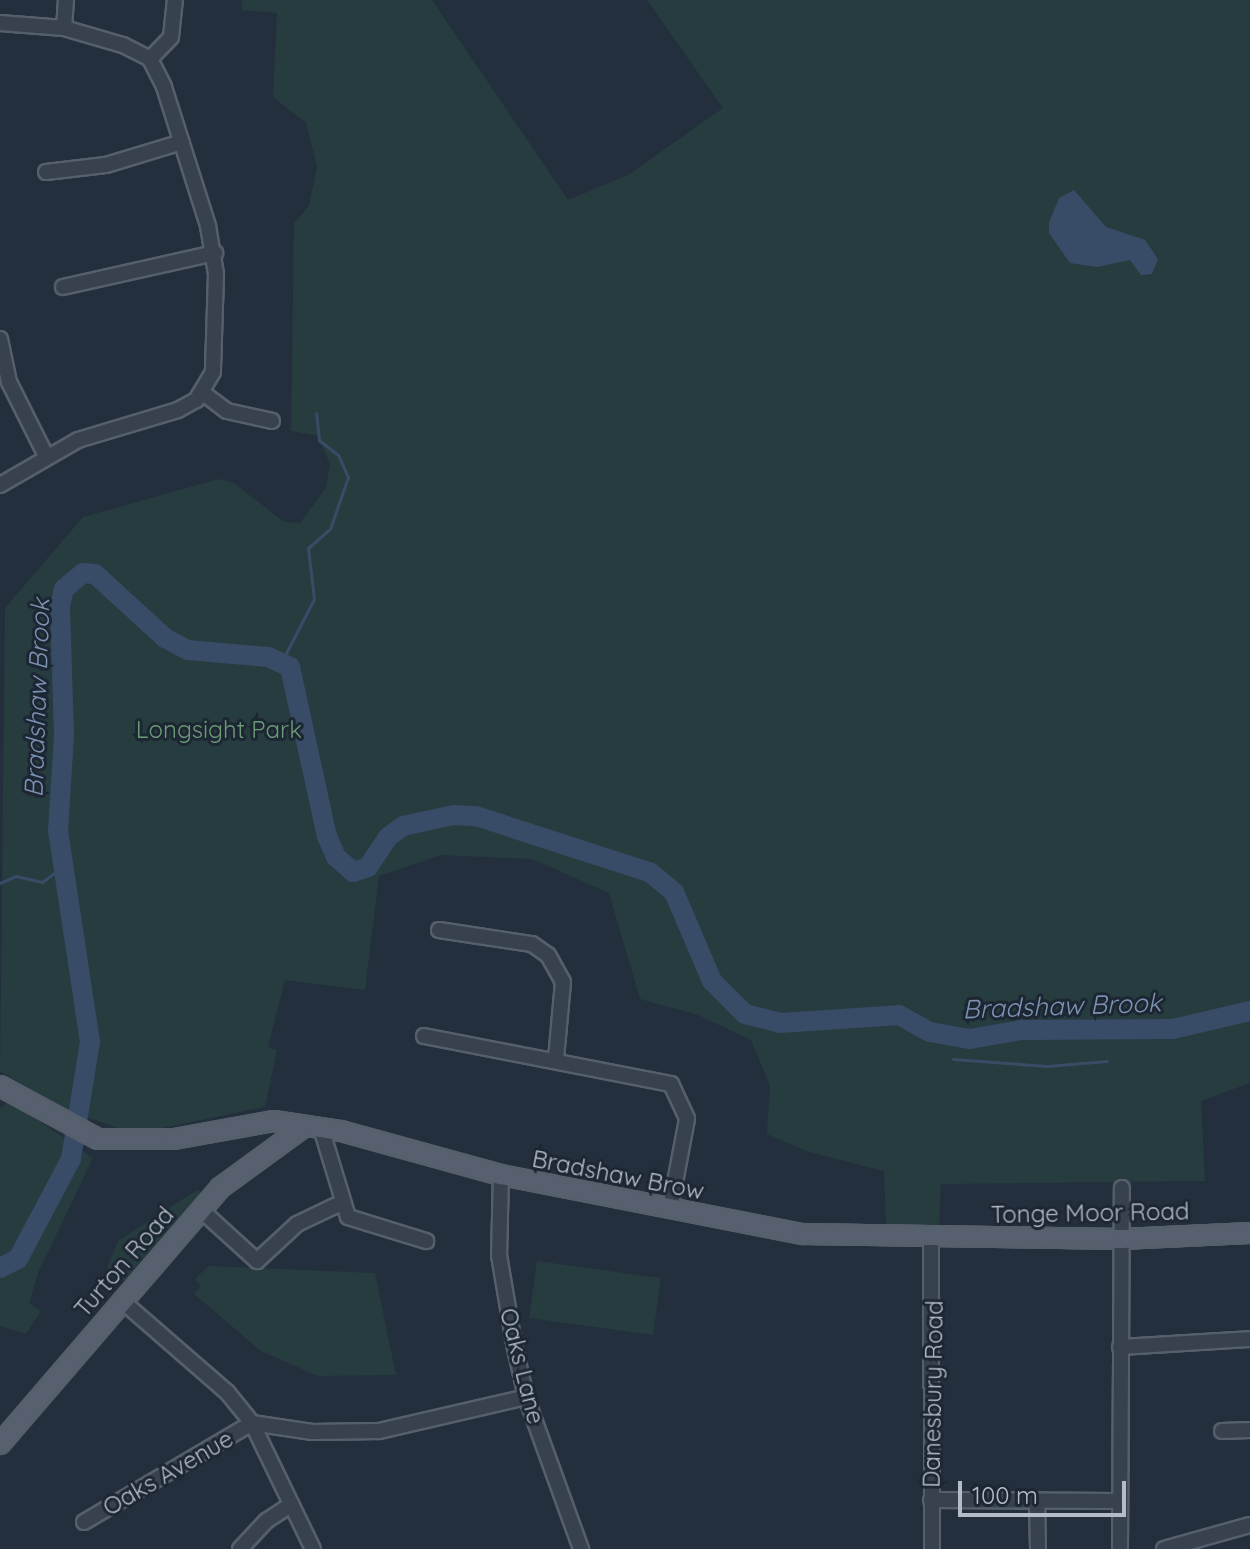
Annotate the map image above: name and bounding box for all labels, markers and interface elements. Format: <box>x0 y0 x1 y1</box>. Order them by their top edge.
water label: Bradshaw Brook <box>18 598 56 798</box>
park label: Longsight Park <box>136 716 302 744</box>
water label: Bradshaw Brook <box>962 987 1162 1025</box>
street label: Bradshaw Brow <box>530 1144 706 1206</box>
street label: Tonge Moor Road <box>990 1197 1190 1229</box>
street label: Turton Road <box>68 1201 180 1323</box>
street label: Danesbury Road <box>917 1300 949 1488</box>
street label: Oaks Lane <box>494 1305 550 1427</box>
street label: Oaks Avenue <box>98 1424 238 1522</box>
scale bar <box>962 1465 1130 1515</box>
text: 100 m <box>972 1480 1038 1510</box>

